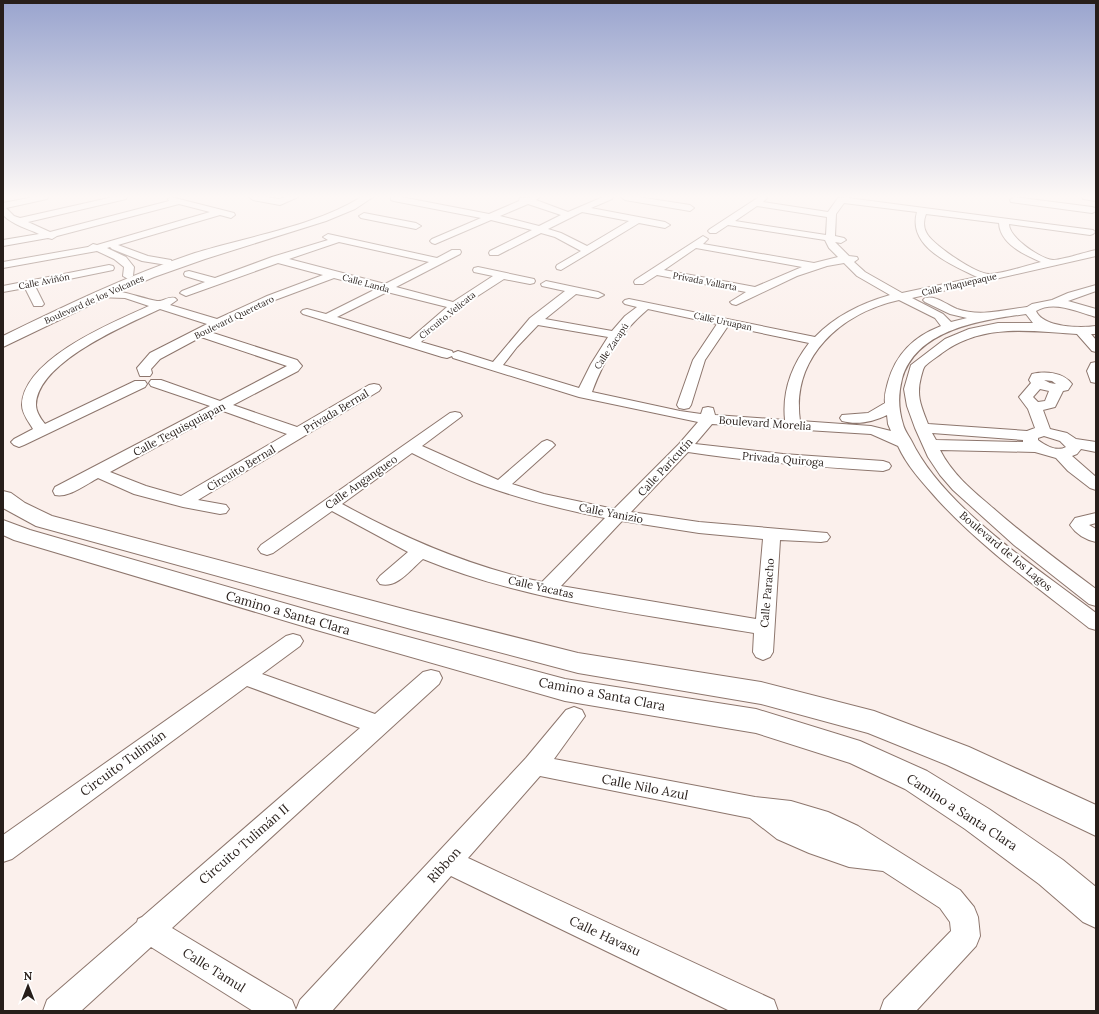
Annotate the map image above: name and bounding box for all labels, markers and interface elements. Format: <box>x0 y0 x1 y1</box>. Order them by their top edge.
street label: Privada Vallarta <box>672 269 738 293</box>
street label: Calle Tlaquepaque <box>920 270 998 298</box>
street label: Calle Aviñón <box>18 271 71 291</box>
street label: Calle Landa <box>341 271 391 295</box>
street label: Boulevard de los Volcanes <box>42 272 146 326</box>
street label: Circuito Velicata <box>417 289 478 341</box>
street label: Boulevard Queretaro <box>192 293 276 341</box>
street label: Calle Uruapan <box>693 309 754 333</box>
street label: Calle Zacapú <box>592 320 631 371</box>
street label: Privada Bernal <box>301 386 371 436</box>
street label: Calle Tequisquiapan <box>131 399 228 459</box>
street label: Boulevard Morelia <box>718 413 812 433</box>
street label: Calle Paricutín <box>634 435 696 499</box>
street label: Circuito Bernal <box>204 442 278 494</box>
street label: Privada Quiroga <box>741 448 825 470</box>
street label: Calle Angangueo <box>322 452 400 512</box>
street label: Calle Yanizio <box>578 500 644 526</box>
street label: Boulevard de los Lagos <box>957 508 1055 594</box>
street label: Calle Paracho <box>757 558 777 628</box>
street label: Calle Yacatas <box>507 573 575 601</box>
street label: Camino a Santa Clara <box>224 587 352 639</box>
street label: Camino a Santa Clara <box>537 673 667 715</box>
street label: Circuito Tulimán <box>77 726 169 800</box>
street label: Calle Nilo Azul <box>600 770 690 804</box>
street label: Camino a Santa Clara <box>903 770 1021 854</box>
street label: Circuito Tulimán II <box>195 800 293 888</box>
street label: Ribbon <box>423 843 465 886</box>
street label: Calle Havasu <box>567 912 644 960</box>
street label: Calle Tamul <box>179 944 249 996</box>
north arrow <box>8 966 48 1006</box>
text: N <box>24 969 33 983</box>

